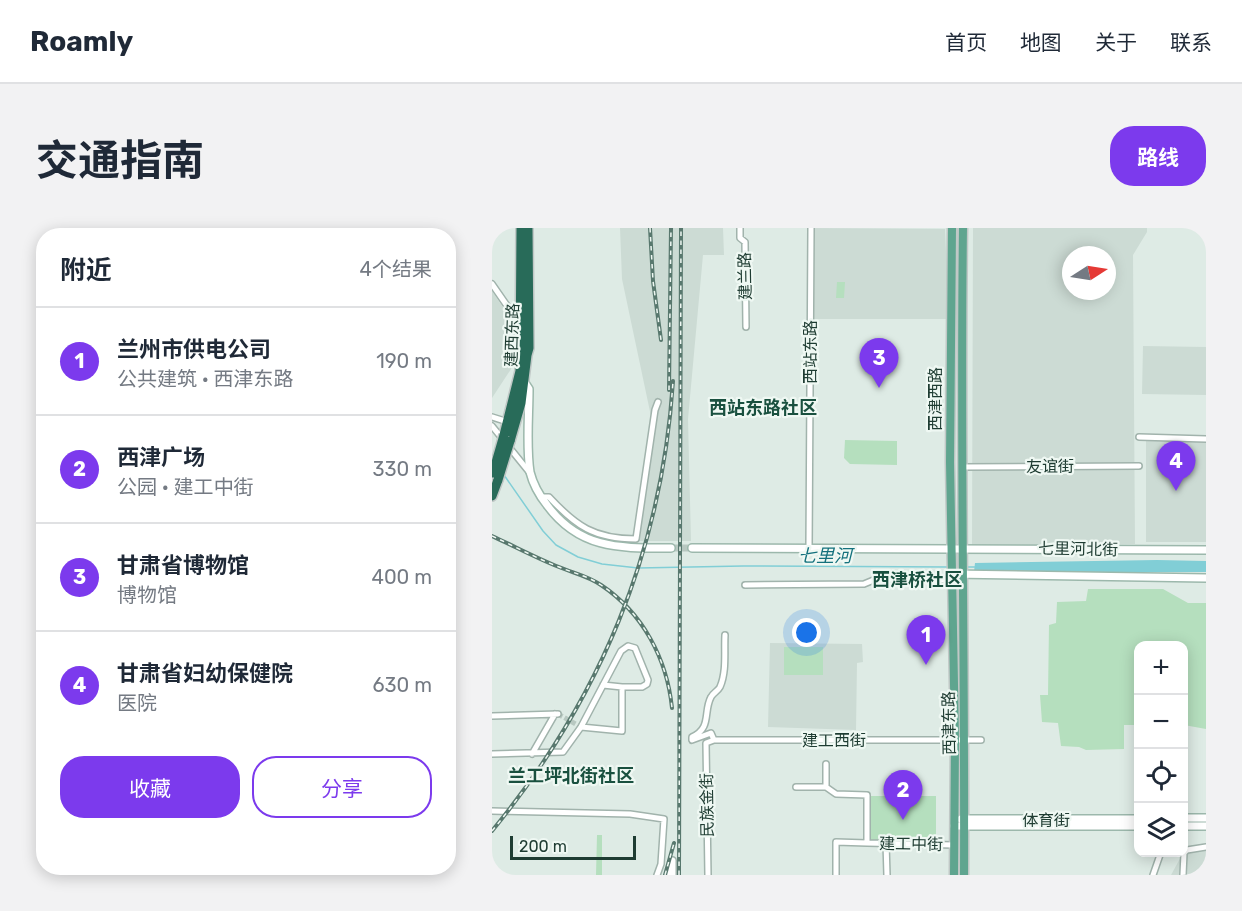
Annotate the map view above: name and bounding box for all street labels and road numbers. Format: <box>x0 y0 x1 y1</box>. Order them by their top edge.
street label: 建兰路 <box>735 252 755 300</box>
street label: 建西东路 <box>501 303 523 367</box>
street label: 西站东路 <box>801 320 820 384</box>
street label: 西津西路 <box>926 367 945 431</box>
street label: 友谊街 <box>1026 457 1074 476</box>
street label: 七里河北街 <box>1038 539 1118 559</box>
street label: 西津东路 <box>939 691 959 755</box>
street label: 建工西街 <box>802 731 866 750</box>
street label: 民族金街 <box>697 773 717 837</box>
street label: 体育街 <box>1022 811 1070 830</box>
street label: 建工中街 <box>879 834 943 854</box>

